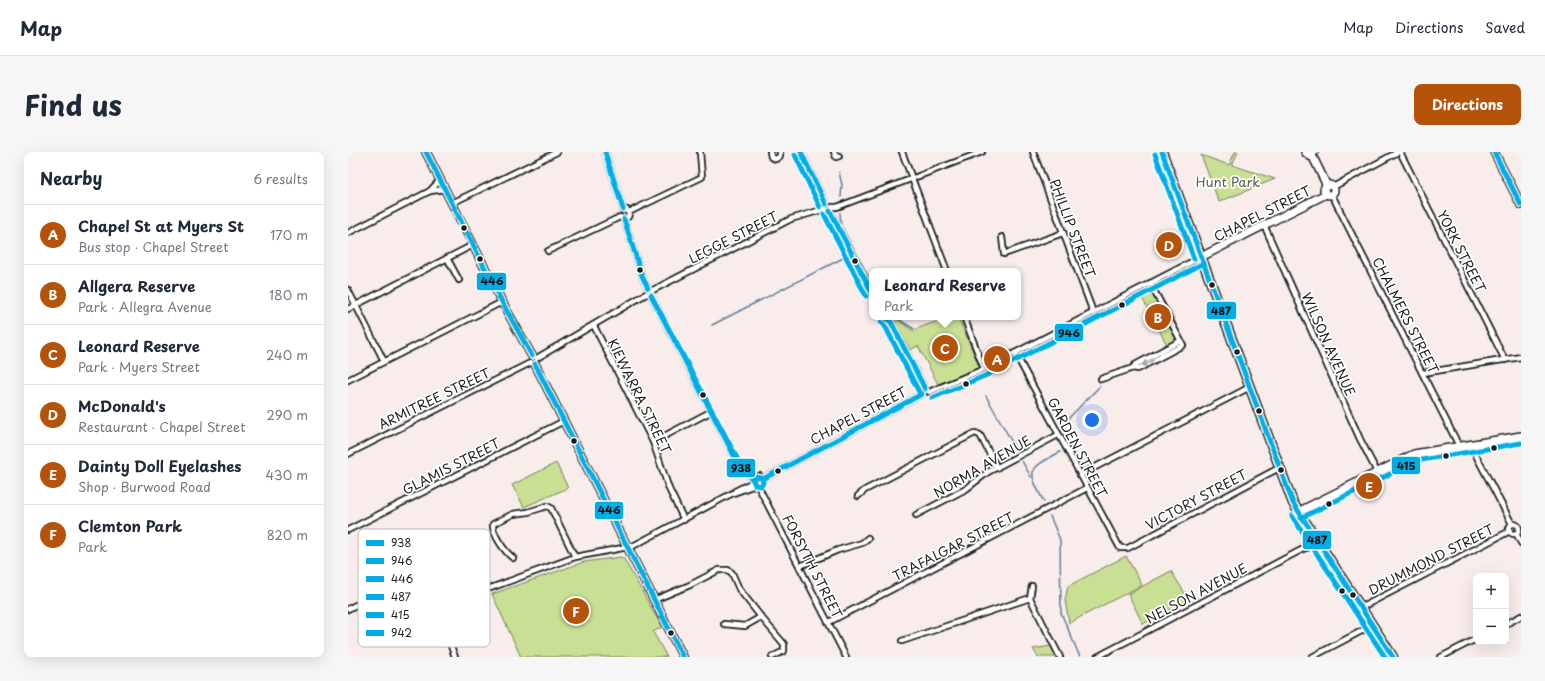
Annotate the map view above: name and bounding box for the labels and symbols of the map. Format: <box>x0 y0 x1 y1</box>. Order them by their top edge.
park label: Hunt Park <box>1196 172 1260 191</box>
street label: PHILLIP STREET <box>1045 176 1101 280</box>
street label: CHAPEL STREET <box>1210 180 1314 246</box>
street label: LEGGE STREET <box>685 206 781 268</box>
street label: YORK STREET <box>1433 207 1491 295</box>
unlabelled marker <box>459 223 469 233</box>
pin: D <box>1156 230 1182 260</box>
street label: CHALMERS STREET <box>1368 253 1444 377</box>
unlabelled marker <box>475 254 485 264</box>
unlabelled marker <box>850 256 860 266</box>
unlabelled marker <box>635 265 645 275</box>
line badge: 446 <box>476 272 507 291</box>
text: 446 <box>481 272 504 289</box>
unlabelled marker <box>1207 280 1217 290</box>
street label: WILSON AVENUE <box>1298 289 1360 399</box>
unlabelled marker <box>1117 300 1127 310</box>
line badge: 487 <box>1206 301 1237 320</box>
pin: B <box>1145 302 1171 332</box>
text: 487 <box>1211 302 1232 319</box>
line badge: 946 <box>1054 323 1084 342</box>
text: 946 <box>1058 324 1080 341</box>
pin: C <box>932 333 958 363</box>
street label: KIEWARRA STREET <box>604 335 676 457</box>
pin: A <box>984 344 1010 374</box>
unlabelled marker <box>1232 347 1242 357</box>
one-way arrow <box>1142 360 1154 367</box>
street label: ARMITREE STREET <box>375 363 493 433</box>
unlabelled marker <box>961 379 971 389</box>
street label: CHAPEL STREET <box>806 381 910 448</box>
unlabelled marker <box>698 390 708 400</box>
street label: GARDEN STREET <box>1044 394 1112 500</box>
unlabelled marker <box>1254 406 1264 416</box>
your location <box>1082 410 1102 430</box>
street label: NORMA AVENUE <box>930 430 1034 502</box>
street label: GLAMIS STREET <box>399 433 503 499</box>
unlabelled marker <box>569 436 579 446</box>
unlabelled marker <box>1489 443 1499 453</box>
unlabelled marker <box>1441 451 1451 461</box>
line badge: 415 <box>1391 456 1421 475</box>
text: 415 <box>1396 457 1416 474</box>
line badge: 938 <box>726 458 756 478</box>
text: 938 <box>731 459 751 476</box>
street label: VICTORY STREET <box>1142 464 1250 534</box>
unlabelled marker <box>1276 465 1286 475</box>
unlabelled marker <box>773 466 783 476</box>
pin: E <box>1356 471 1382 501</box>
unlabelled marker <box>1324 499 1334 509</box>
line badge: 446 <box>594 501 624 520</box>
text: 446 <box>598 501 621 518</box>
street label: TRAFALGAR STREET <box>889 507 1017 585</box>
street label: FORSYTH STREET <box>779 511 847 621</box>
street label: DRUMMOND STREET <box>1365 519 1497 599</box>
legend <box>358 529 490 647</box>
line badge: 487 <box>1302 530 1332 550</box>
text: 487 <box>1307 531 1328 548</box>
text: 938 <box>391 534 411 551</box>
text: 946 <box>391 552 413 569</box>
street label: NELSON AVENUE <box>1142 558 1250 628</box>
text: 446 <box>391 570 414 587</box>
unlabelled marker <box>1337 586 1347 596</box>
text: 487 <box>391 588 411 605</box>
unlabelled marker <box>1348 590 1358 600</box>
pin: F <box>563 596 589 626</box>
text: 415 <box>391 606 410 623</box>
text: 942 <box>391 624 412 641</box>
unlabelled marker <box>666 628 676 638</box>

